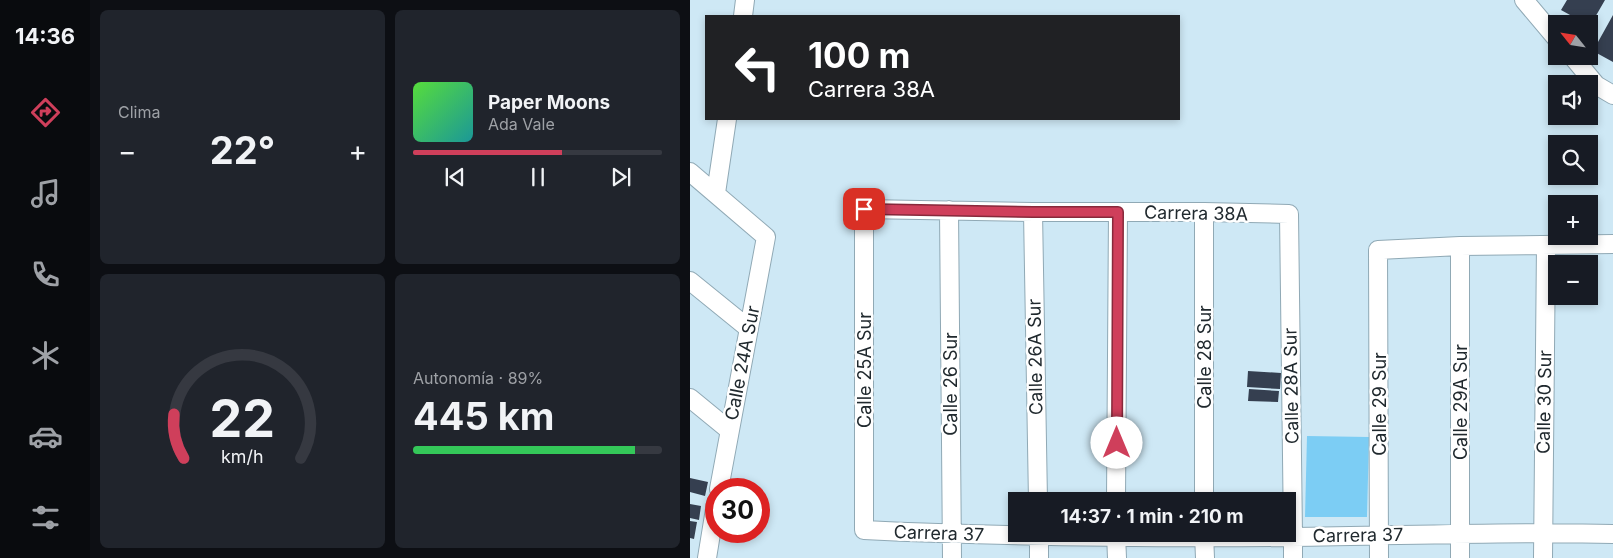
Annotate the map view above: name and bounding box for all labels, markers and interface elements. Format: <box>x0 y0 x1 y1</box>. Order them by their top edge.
north arrow <box>1548 15 1598 65</box>
map controls <box>1548 15 1598 305</box>
text: 14:36 <box>15 23 75 49</box>
text: 100 m <box>808 34 911 76</box>
icon: left <box>725 35 790 100</box>
button: sound <box>1548 75 1598 125</box>
text: Carrera 38A <box>808 76 935 102</box>
text: Paper Moons <box>488 91 610 114</box>
icon: directions <box>28 95 63 130</box>
text: Clima <box>118 102 160 122</box>
text: Ada Vale <box>488 114 555 134</box>
text: 22° <box>210 127 275 173</box>
text: − <box>118 134 137 168</box>
text: + <box>348 134 367 168</box>
button: search <box>1548 135 1598 185</box>
icon: previous <box>441 163 469 191</box>
icon: pause <box>524 163 552 191</box>
icon: next <box>607 163 635 191</box>
icon: music <box>28 176 63 211</box>
pin <box>843 188 885 230</box>
icon: arrive <box>850 195 878 223</box>
button: + <box>1548 195 1598 245</box>
street label: Carrera 38A <box>1144 202 1248 224</box>
button: − <box>1548 255 1598 305</box>
icon: phone <box>28 257 63 292</box>
street label: Calle 26A Sur <box>1023 299 1047 415</box>
street label: Calle 24A Sur <box>721 304 763 422</box>
street label: Calle 28 Sur <box>1194 305 1215 409</box>
street label: Calle 25A Sur <box>854 312 875 428</box>
street label: Calle 28A Sur <box>1279 328 1303 444</box>
street label: Calle 26 Sur <box>940 332 961 436</box>
icon: climate <box>28 338 63 373</box>
street label: Calle 29A Sur <box>1450 344 1471 460</box>
street label: Calle 30 Sur <box>1533 350 1555 454</box>
street label: Calle 29 Sur <box>1369 352 1390 456</box>
text: Autonomía · 89% <box>413 368 543 388</box>
text: 22 <box>210 387 275 450</box>
text: 445 km <box>413 393 554 439</box>
position arrow <box>1090 416 1142 468</box>
icon: car <box>28 419 63 454</box>
text: km/h <box>221 446 264 467</box>
speed limit sign: 30 <box>705 478 770 543</box>
icon: filters <box>28 500 63 535</box>
text: 14:37 · 1 min · 210 m <box>1060 505 1244 528</box>
street label: Carrera 37 <box>893 521 985 545</box>
street label: Carrera 37 <box>1313 524 1403 546</box>

